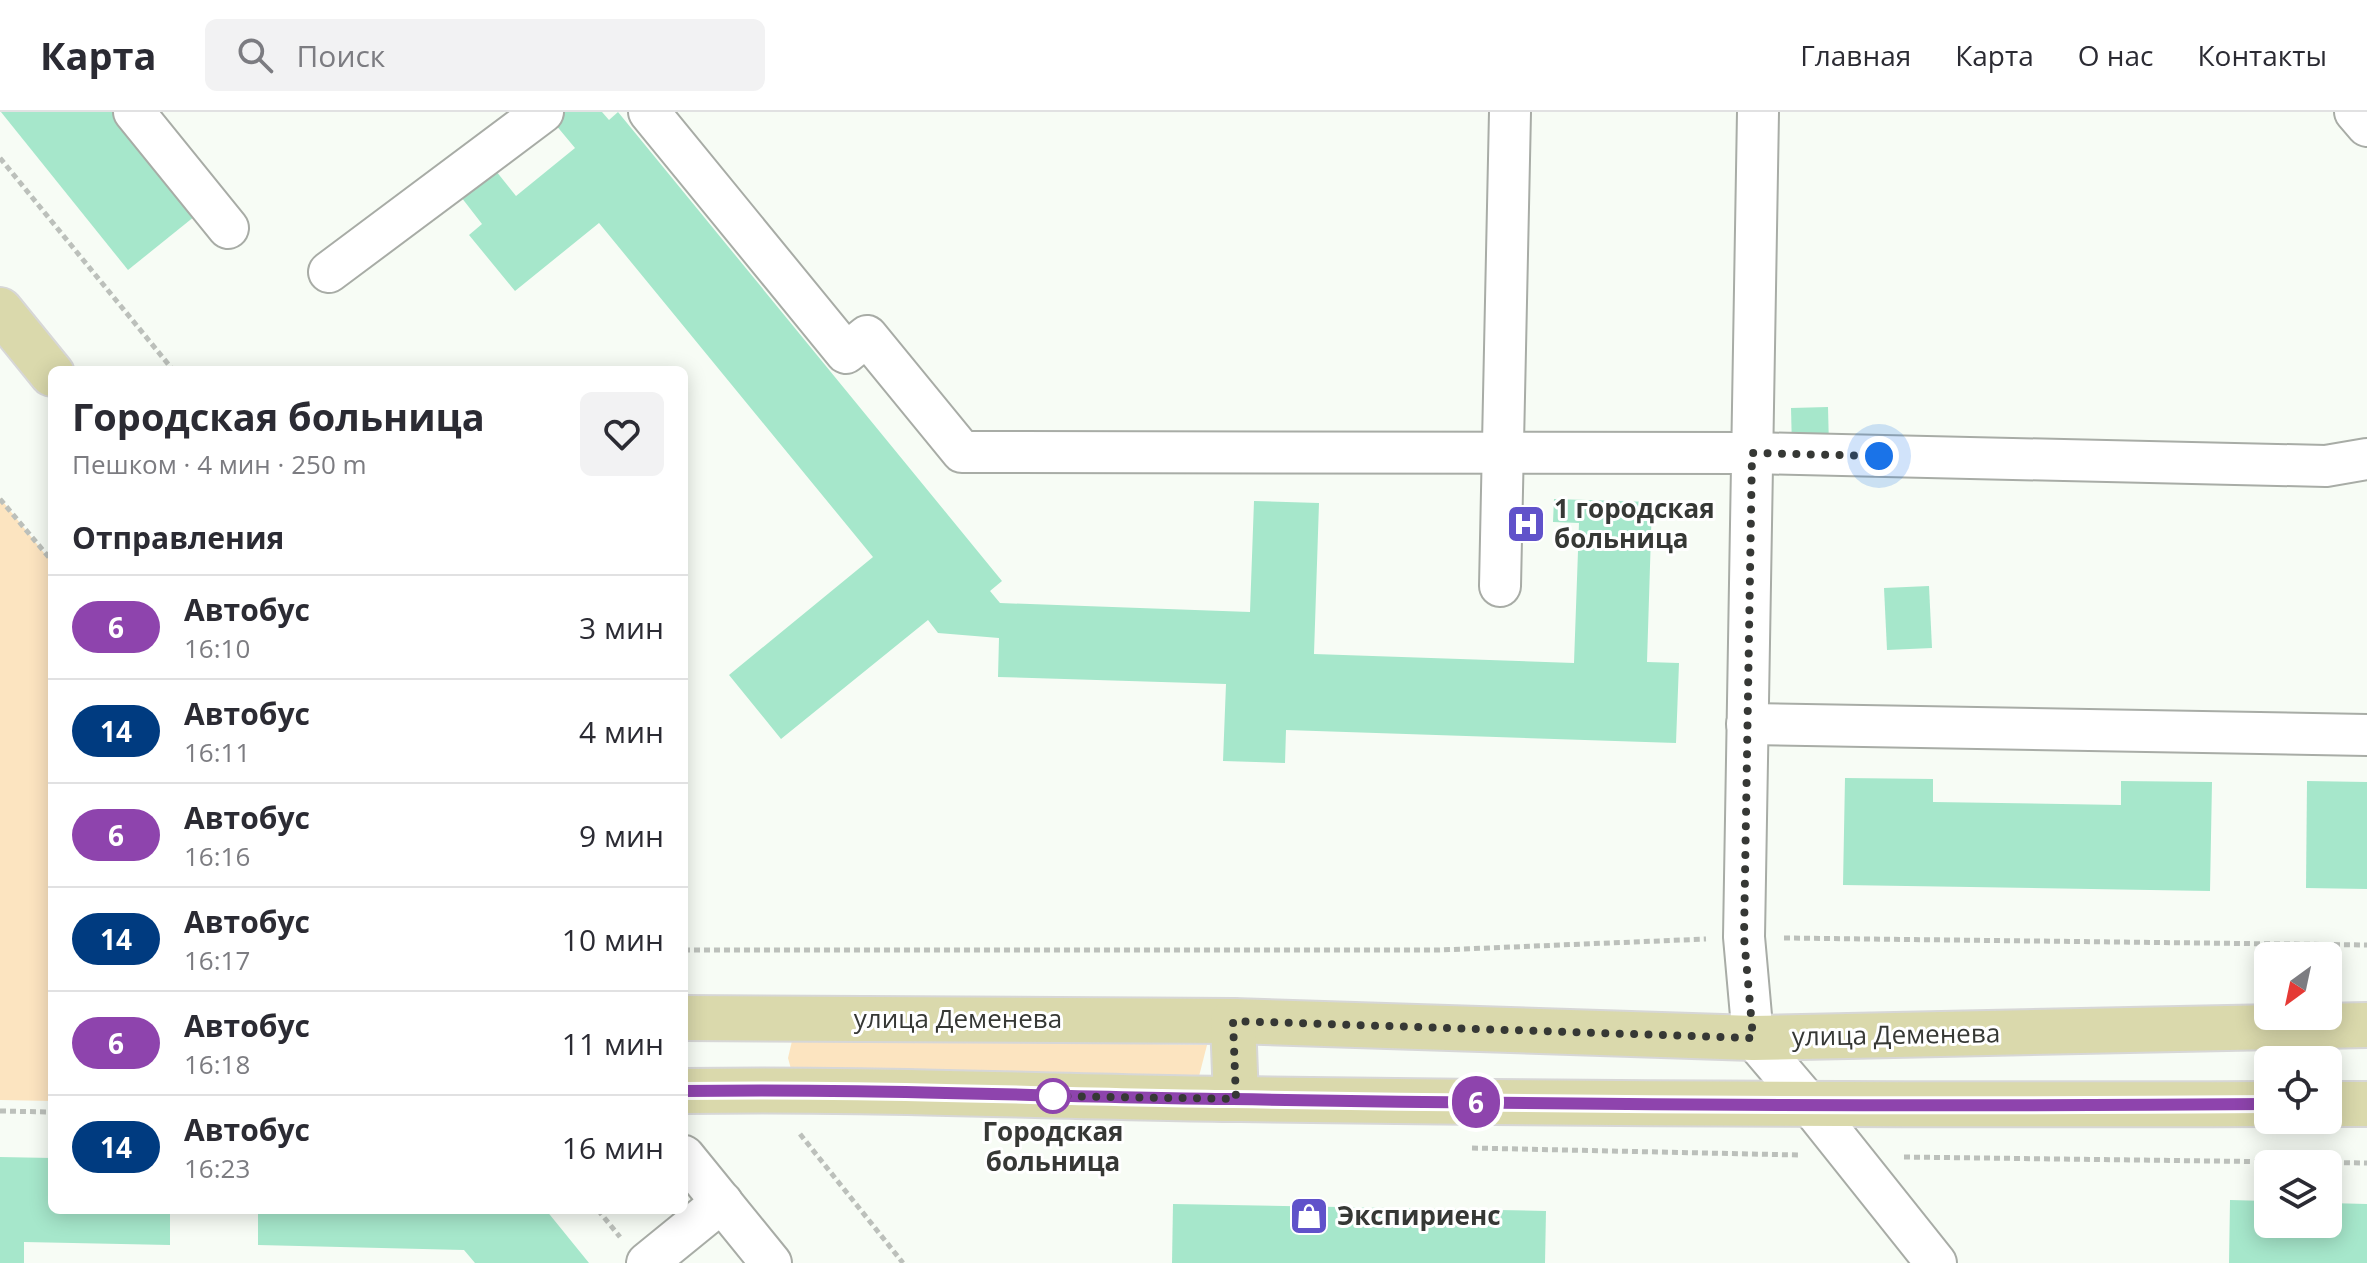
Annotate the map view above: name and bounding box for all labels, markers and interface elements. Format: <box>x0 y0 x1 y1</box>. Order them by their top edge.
search box <box>205 19 765 91</box>
text: Карта <box>40 29 157 81</box>
icon: search <box>233 33 277 77</box>
text: Поиск <box>297 35 385 76</box>
text: Главная <box>1800 36 1911 74</box>
text: Карта <box>1955 36 2034 74</box>
text: О нас <box>2078 36 2153 74</box>
text: Контакты <box>2197 36 2327 74</box>
text: Городская больница <box>72 390 485 442</box>
button: heart <box>580 392 664 476</box>
your location <box>1859 436 1899 476</box>
text: Пешком · 4 мин · 250 m <box>72 446 367 482</box>
place label: 1 городская больница <box>1554 490 1715 556</box>
hospital icon: 1 городская больница <box>1505 503 1547 545</box>
text: Отправления <box>72 517 284 558</box>
text: Автобус <box>184 589 310 630</box>
text: 3 мин <box>579 607 664 648</box>
text: 6 <box>108 608 124 646</box>
text: 16:10 <box>184 630 250 666</box>
text: Автобус <box>184 693 310 734</box>
text: 4 мин <box>579 711 664 752</box>
text: 14 <box>100 712 132 750</box>
text: 16:11 <box>184 734 250 770</box>
text: Автобус <box>184 797 310 838</box>
text: 9 мин <box>579 815 664 856</box>
text: 6 <box>108 816 124 854</box>
text: 16:16 <box>184 838 250 874</box>
text: Автобус <box>184 901 310 942</box>
text: 10 мин <box>562 919 664 960</box>
text: 14 <box>100 920 132 958</box>
text: 16:17 <box>184 942 250 978</box>
north arrow <box>2254 942 2342 1030</box>
map controls <box>2254 942 2342 1238</box>
street label: улица Деменева <box>854 1000 1062 1036</box>
text: Автобус <box>184 1005 310 1046</box>
street label: улица Деменева <box>1791 1014 2000 1054</box>
text: 11 мин <box>562 1023 664 1064</box>
text: 6 <box>108 1024 124 1062</box>
text: 16:18 <box>184 1046 250 1082</box>
button: locate <box>2254 1046 2342 1134</box>
line badge: 6 <box>1450 1076 1502 1128</box>
marker: Городская больница <box>1036 1079 1070 1113</box>
text: 6 <box>1468 1083 1484 1121</box>
text: Автобус <box>184 1109 310 1150</box>
place label: Городская больница <box>982 1113 1124 1179</box>
text: 16 мин <box>562 1127 664 1168</box>
text: 14 <box>100 1128 132 1166</box>
text: 16:23 <box>184 1150 250 1186</box>
button: layers <box>2254 1150 2342 1238</box>
shop icon: Экспириенс <box>1288 1195 1330 1237</box>
place label: Экспириенс <box>1337 1197 1501 1233</box>

